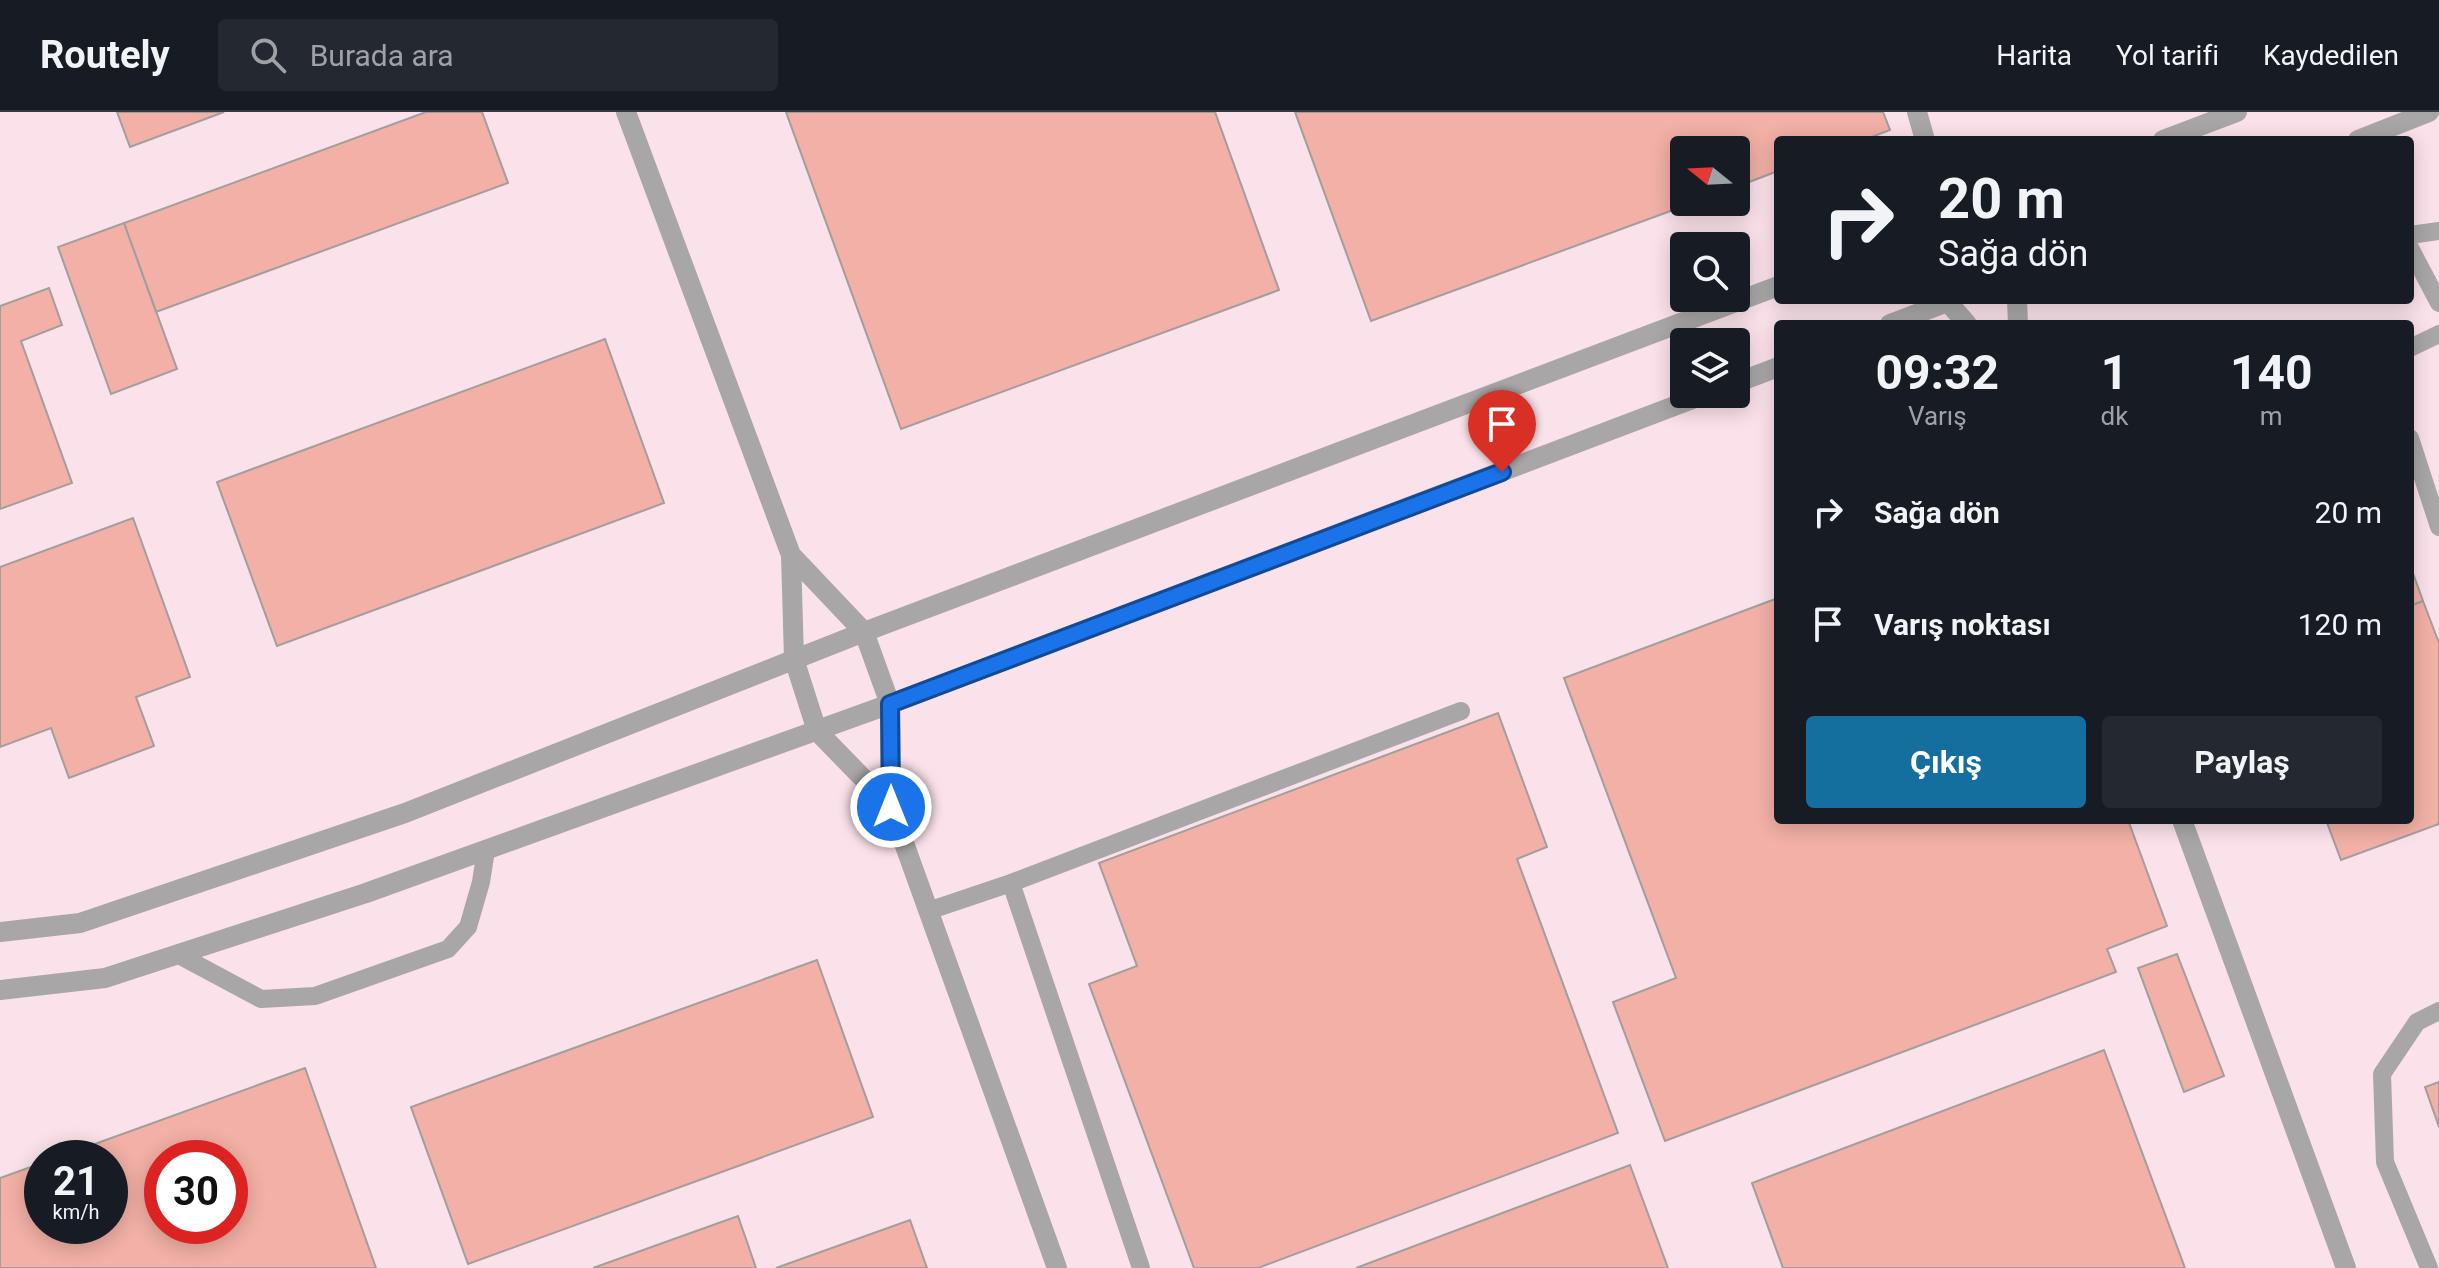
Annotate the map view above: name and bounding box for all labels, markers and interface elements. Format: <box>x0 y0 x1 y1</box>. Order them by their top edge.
search box <box>218 19 778 91</box>
text: Routely <box>40 33 170 77</box>
icon: search <box>246 33 290 77</box>
text: Burada ara <box>310 38 454 73</box>
text: Harita <box>1996 39 2072 72</box>
text: Yol tarifi <box>2116 39 2219 72</box>
text: Kaydedilen <box>2263 39 2399 72</box>
north arrow <box>1670 136 1750 216</box>
map controls <box>1670 136 1750 408</box>
text: 20 m <box>1938 166 2065 232</box>
icon: right <box>1806 168 1910 272</box>
button: search <box>1670 232 1750 312</box>
text: Sağa dön <box>1938 233 2088 275</box>
button: layers <box>1670 328 1750 408</box>
text: 09:32 <box>1875 344 1999 401</box>
text: 1 <box>2101 344 2128 401</box>
text: 140 <box>2230 344 2313 401</box>
pin <box>1468 390 1536 472</box>
text: Varış <box>1908 401 1967 431</box>
text: dk <box>2101 401 2128 431</box>
text: m <box>2260 401 2283 431</box>
icon: arrive <box>1480 402 1524 446</box>
icon: right <box>1806 490 1850 534</box>
text: Sağa dön <box>1874 495 2000 530</box>
text: 20 m <box>2315 495 2382 530</box>
icon: arrive <box>1806 602 1850 646</box>
text: Varış noktası <box>1874 607 2051 642</box>
text: 120 m <box>2298 607 2382 642</box>
button: Çıkış <box>1806 716 2086 808</box>
button: Paylaş <box>2102 716 2382 808</box>
position arrow <box>849 765 933 849</box>
speed limit sign: 30 <box>144 1140 248 1244</box>
text: 21 <box>53 1158 99 1205</box>
text: km/h <box>53 1200 99 1224</box>

